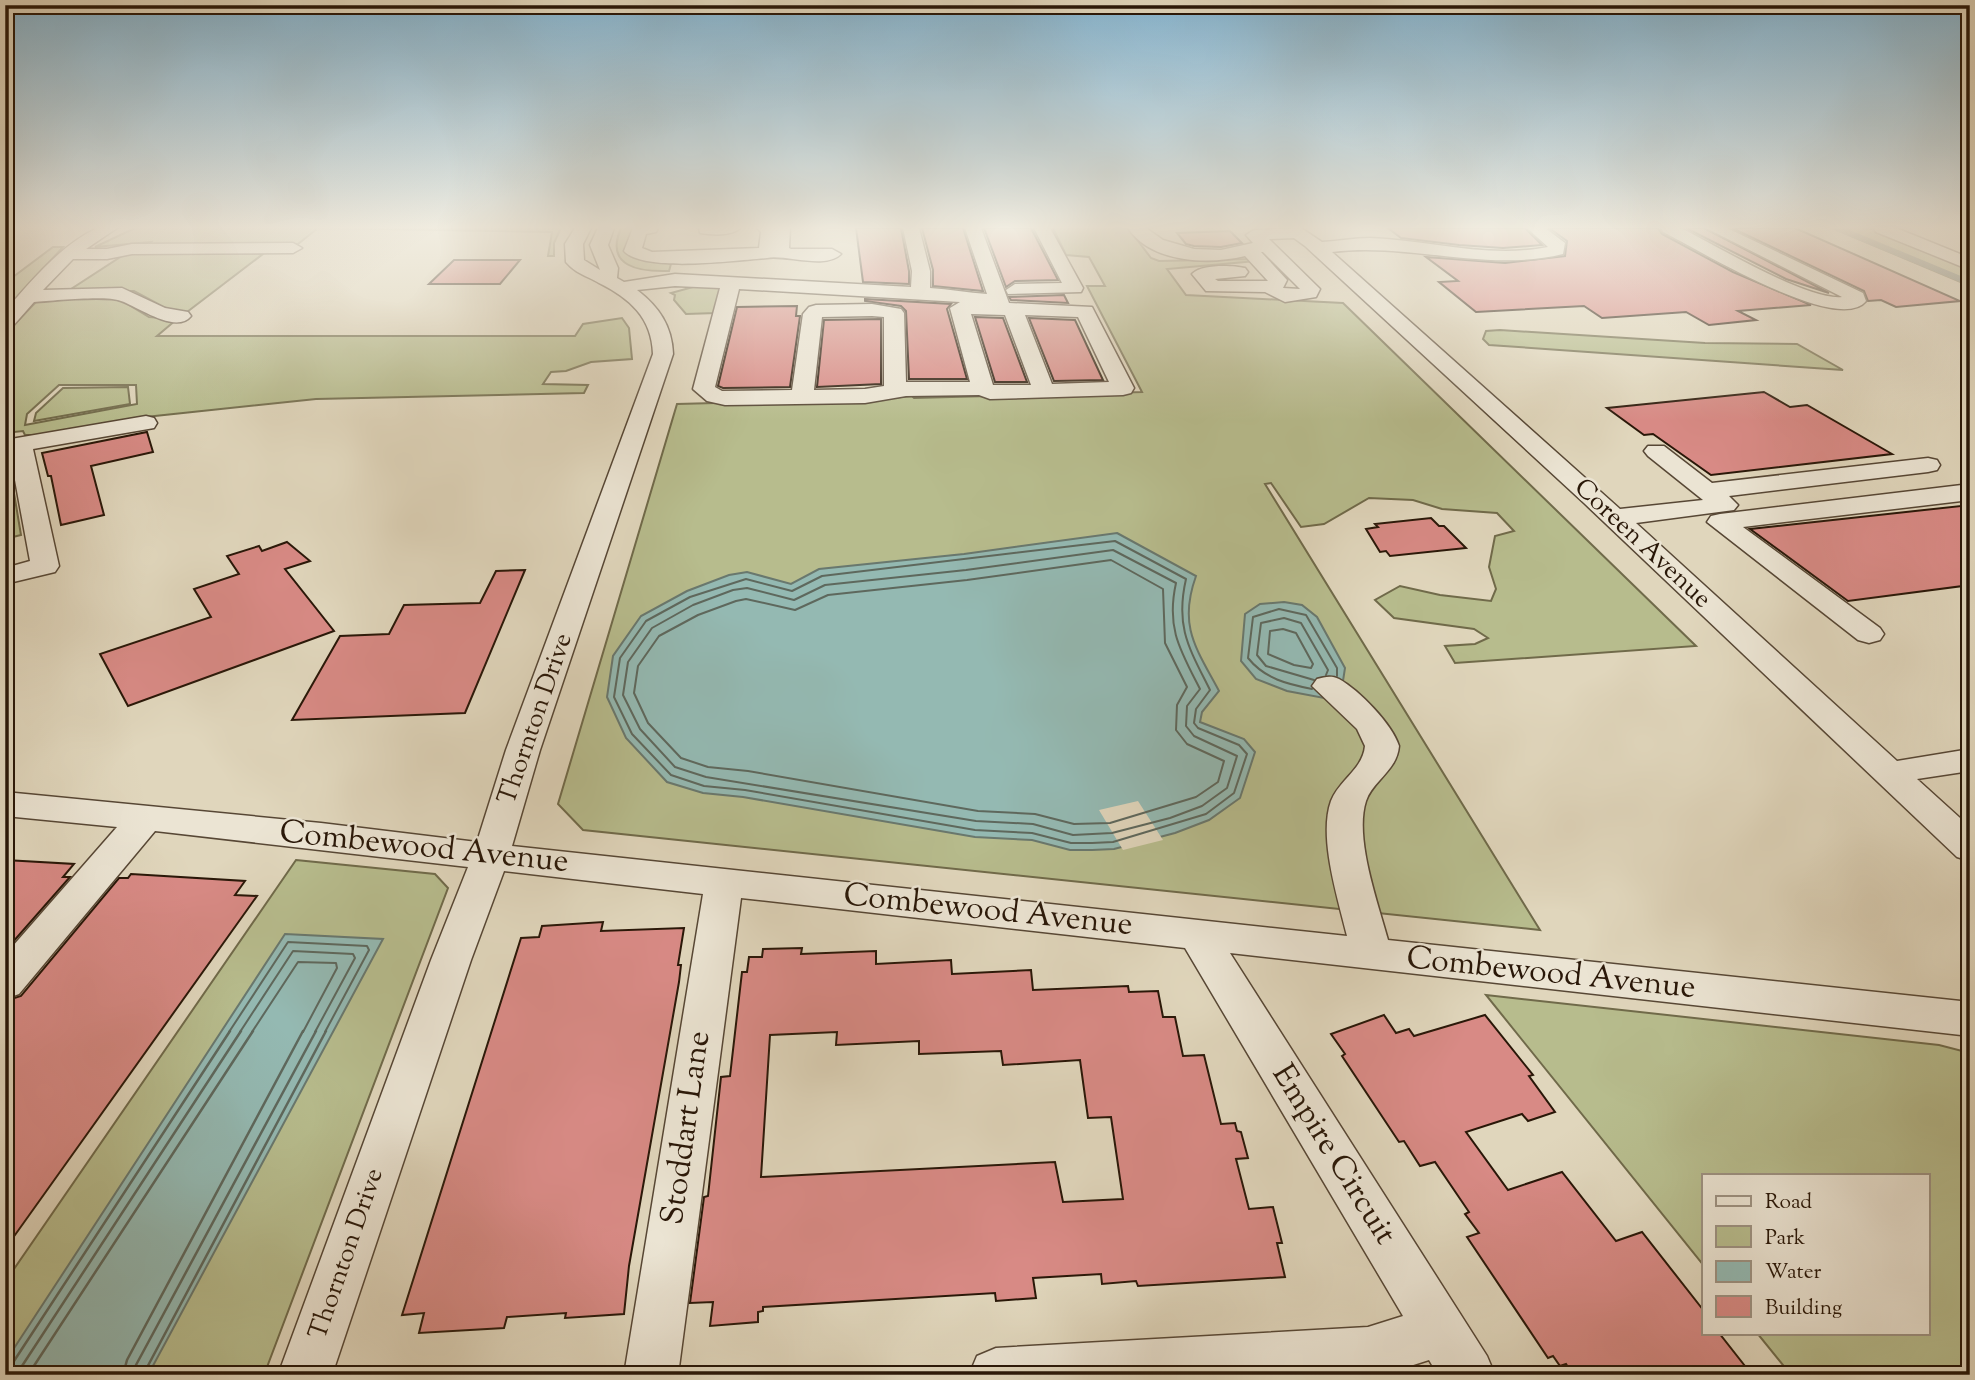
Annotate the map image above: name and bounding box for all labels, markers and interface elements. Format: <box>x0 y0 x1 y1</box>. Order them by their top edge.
street label: Coreen Avenue <box>1565 470 1719 618</box>
street label: Thornton Drive <box>489 628 583 810</box>
street label: Combewood Avenue <box>277 810 571 886</box>
street label: Combewood Avenue <box>841 873 1135 949</box>
street label: Combewood Avenue <box>1404 936 1698 1012</box>
street label: Stoddart Lane <box>651 1028 723 1228</box>
street label: Empire Circuit <box>1259 1056 1407 1254</box>
street label: Thornton Drive <box>300 1163 394 1345</box>
legend <box>1702 1174 1930 1334</box>
text: Road <box>1765 1188 1812 1218</box>
text: Park <box>1765 1224 1806 1254</box>
text: Water <box>1765 1258 1822 1288</box>
text: Building <box>1765 1294 1842 1324</box>

